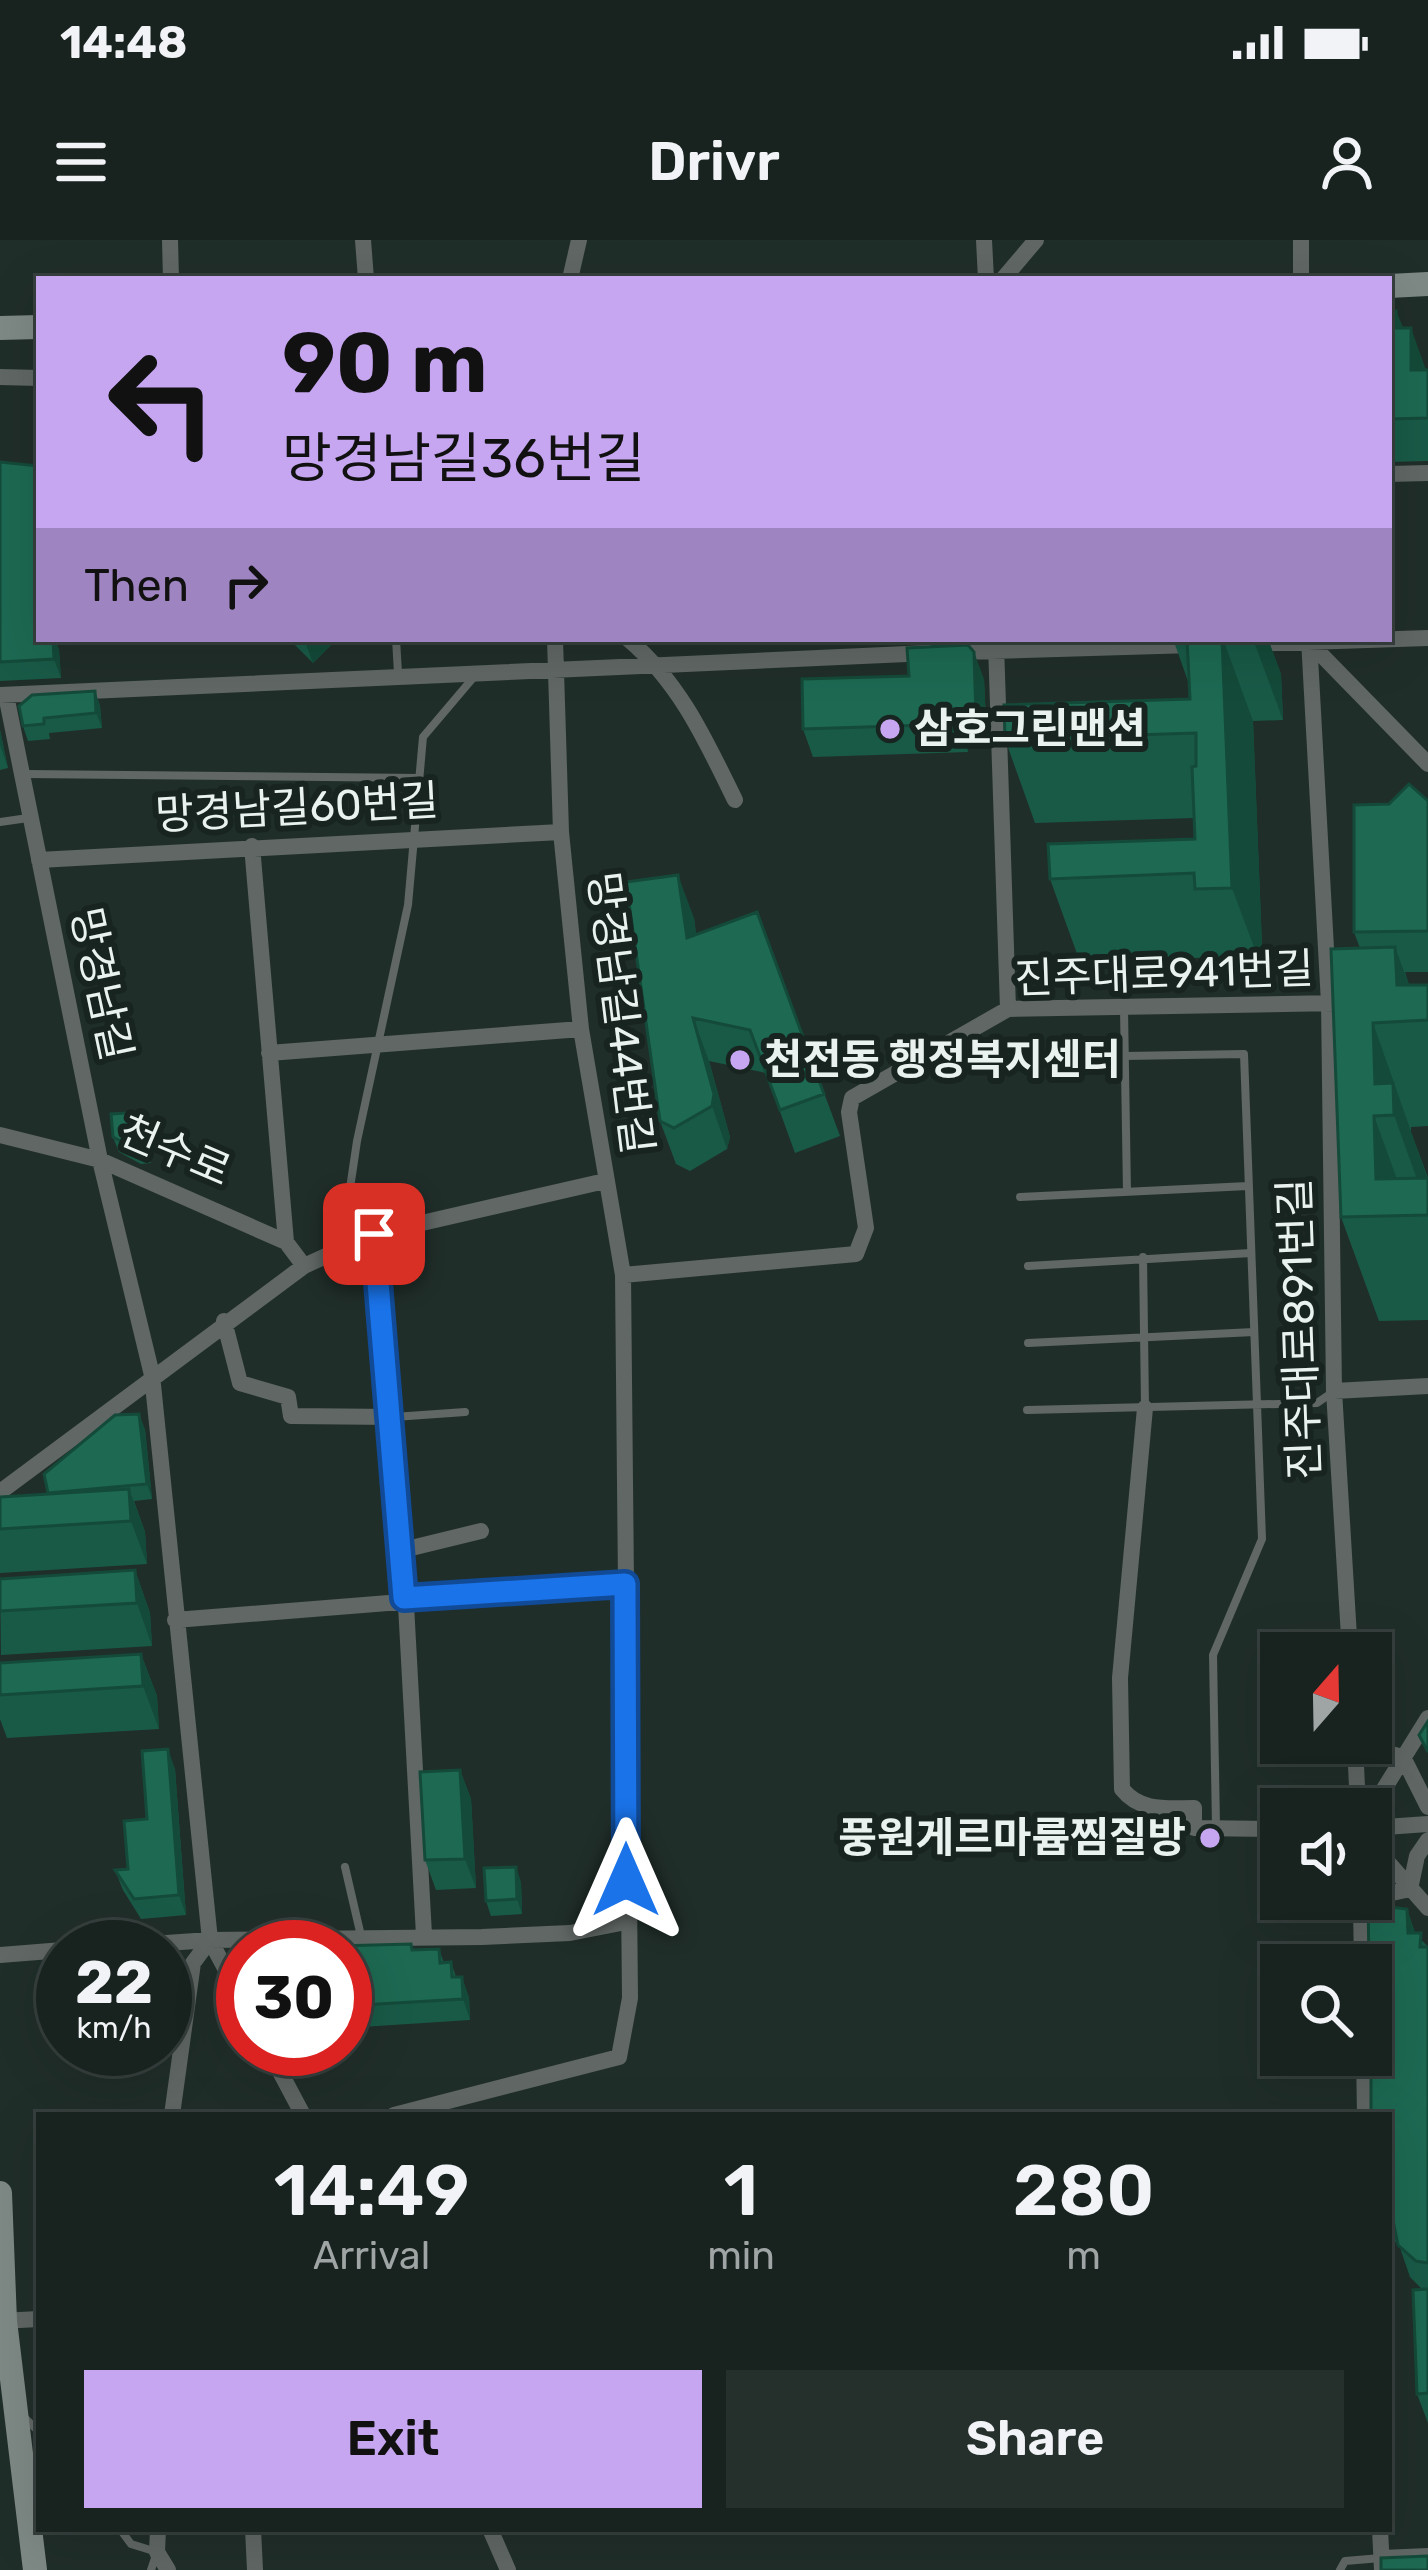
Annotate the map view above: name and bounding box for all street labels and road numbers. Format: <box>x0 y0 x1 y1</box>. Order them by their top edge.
street label: 망경남길60번길 <box>154 776 440 840</box>
street label: 망경남길44번길 <box>578 869 662 1157</box>
street label: 망경남길 <box>60 903 142 1065</box>
street label: 진주대로941번길 <box>1014 944 1314 1004</box>
street label: 천수로 <box>112 1105 238 1197</box>
street label: 진주대로891번길 <box>1270 1178 1330 1480</box>

